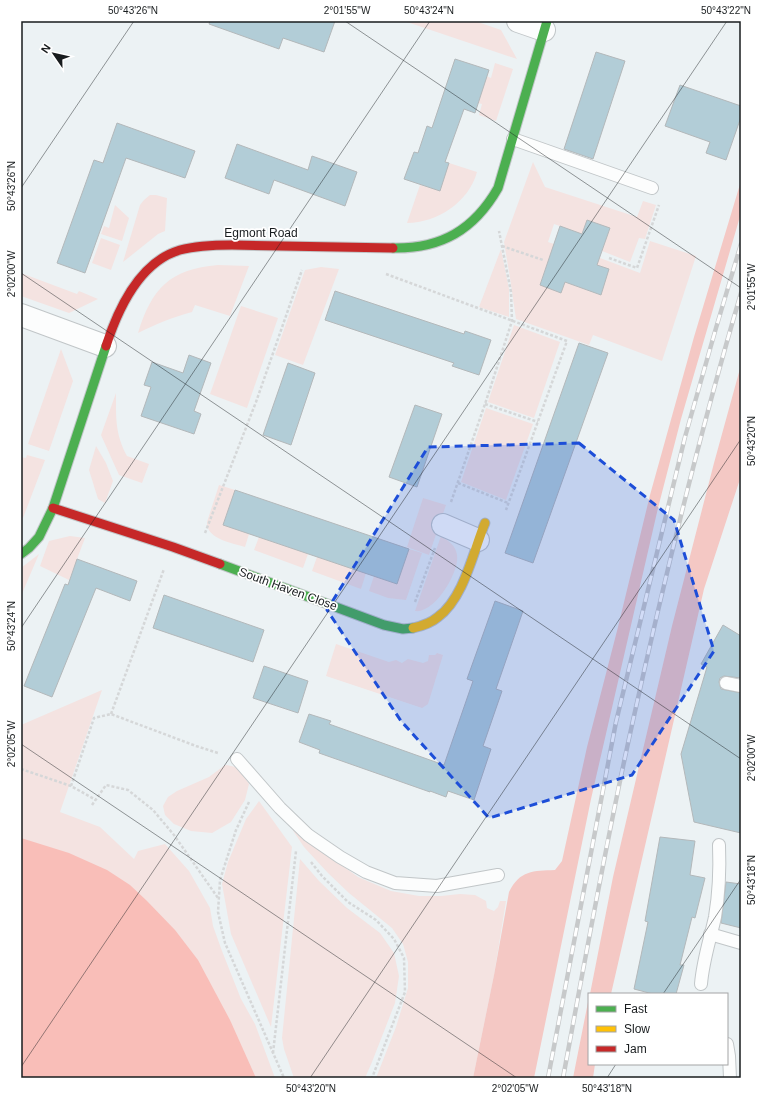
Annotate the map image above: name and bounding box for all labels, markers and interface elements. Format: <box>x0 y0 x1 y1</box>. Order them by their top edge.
text: 50°43'26"N <box>108 5 158 16</box>
text: 2°01'55"W <box>324 5 371 16</box>
text: 50°43'24"N <box>404 5 454 16</box>
text: 50°43'22"N <box>701 5 751 16</box>
north arrow <box>34 34 74 74</box>
text: N <box>39 42 53 55</box>
text: 50°43'26"N <box>6 161 17 211</box>
street label: Egmont Road <box>224 226 298 240</box>
text: 2°02'00"W <box>6 250 17 297</box>
text: 2°01'55"W <box>746 263 757 310</box>
text: 50°43'20"N <box>746 416 757 466</box>
street label: South Haven Close <box>237 565 339 613</box>
text: 50°43'24"N <box>6 601 17 651</box>
text: 2°02'05"W <box>6 720 17 767</box>
text: 2°02'00"W <box>746 734 757 781</box>
text: 50°43'18"N <box>746 855 757 905</box>
legend <box>588 993 728 1065</box>
text: Fast <box>624 1002 648 1016</box>
text: Slow <box>624 1022 650 1036</box>
text: Jam <box>624 1042 647 1056</box>
text: 50°43'20"N <box>286 1083 336 1094</box>
text: 2°02'05"W <box>492 1083 539 1094</box>
text: 50°43'18"N <box>582 1083 632 1094</box>

